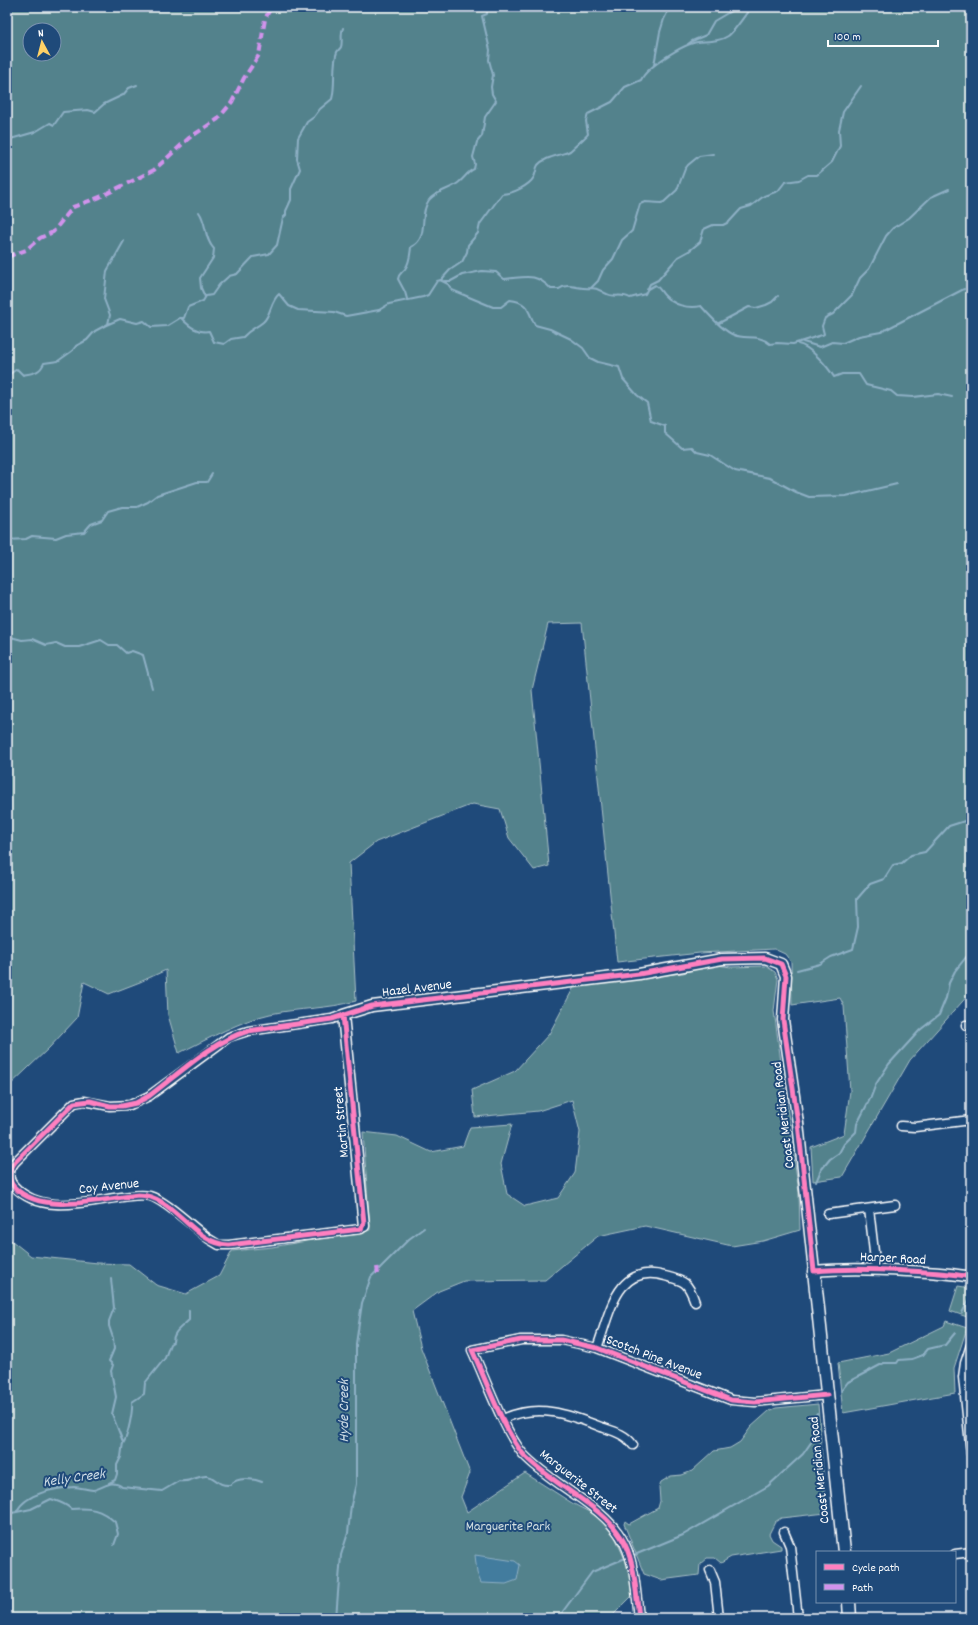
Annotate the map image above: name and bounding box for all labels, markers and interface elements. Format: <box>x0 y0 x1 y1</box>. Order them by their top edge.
north arrow <box>22 22 62 62</box>
scale bar <box>828 22 938 48</box>
text: N <box>37 26 45 42</box>
text: 100 m <box>834 29 861 46</box>
street label: Hazel Avenue <box>381 975 453 1003</box>
street label: Coast Meridian Road <box>768 1060 800 1170</box>
street label: Martin Street <box>329 1086 355 1158</box>
street label: Coy Avenue <box>78 1174 140 1200</box>
street label: Harper Road <box>859 1247 927 1271</box>
street label: Scotch Pine Avenue <box>603 1330 705 1386</box>
water label: Hyde Creek <box>334 1378 356 1443</box>
street label: Coast Meridian Road <box>804 1415 836 1525</box>
street label: Marguerite Street <box>535 1445 621 1519</box>
water label: Kelly Creek <box>42 1464 108 1494</box>
park label: Marguerite Park <box>466 1517 550 1537</box>
legend <box>816 1551 956 1603</box>
text: Cycle path <box>852 1560 900 1577</box>
text: Path <box>852 1580 873 1597</box>

